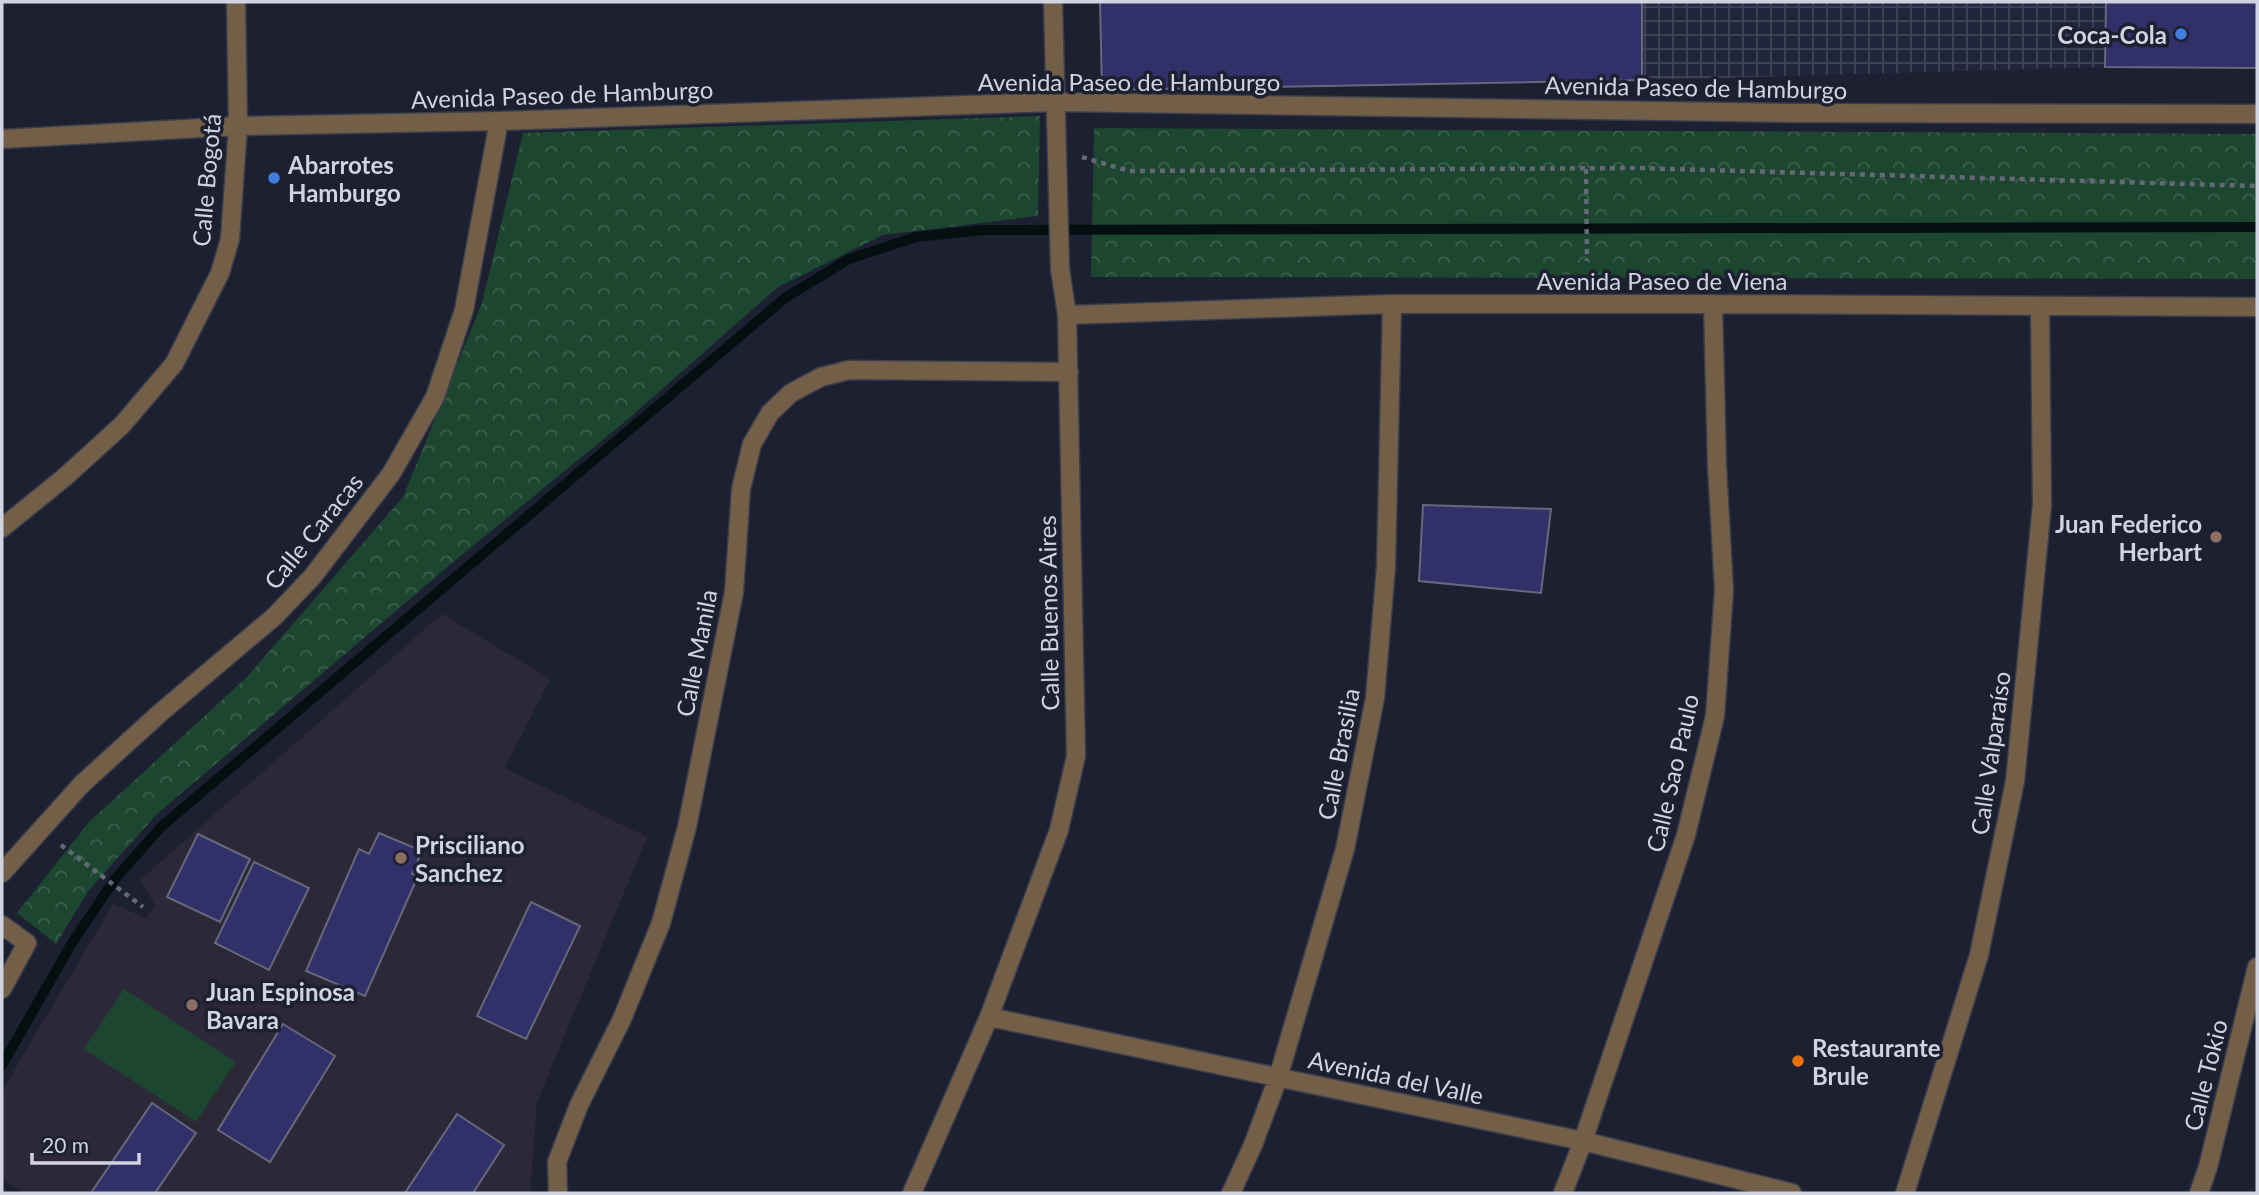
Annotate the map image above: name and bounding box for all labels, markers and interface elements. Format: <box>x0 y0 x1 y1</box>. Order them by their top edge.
place label: Coca-Cola <box>2057 20 2167 49</box>
marker: Coca-Cola <box>2173 26 2189 42</box>
street label: Avenida Paseo de Hamburgo <box>978 67 1280 96</box>
street label: Avenida Paseo de Hamburgo <box>1545 70 1847 104</box>
street label: Avenida Paseo de Hamburgo <box>410 74 714 114</box>
street label: Calle Bogotá <box>186 112 226 248</box>
place label: Abarrotes Hamburgo <box>287 150 401 207</box>
marker: Abarrotes Hamburgo <box>266 170 282 186</box>
street label: Avenida Paseo de Viena <box>1537 266 1787 295</box>
street label: Calle Caracas <box>258 467 368 595</box>
place label: Juan Federico Herbart <box>2055 509 2202 566</box>
street label: Calle Buenos Aires <box>1032 515 1064 711</box>
marker: Juan Federico Herbart <box>2208 529 2224 545</box>
street label: Calle Manila <box>669 587 723 719</box>
street label: Calle Valparaíso <box>1964 669 2016 837</box>
street label: Calle Brasilia <box>1311 686 1365 822</box>
street label: Calle Sao Paulo <box>1640 691 1704 855</box>
place label: Prisciliano Sanchez <box>415 830 525 887</box>
marker: Prisciliano Sanchez <box>393 850 409 866</box>
place label: Juan Espinosa Bavara <box>206 977 355 1034</box>
marker: Juan Espinosa Bavara <box>184 997 200 1013</box>
street label: Calle Tokio <box>2177 1016 2233 1134</box>
place label: Restaurante Brule <box>1812 1033 1941 1090</box>
street label: Avenida del Valle <box>1306 1044 1486 1110</box>
marker: Restaurante Brule <box>1790 1053 1806 1069</box>
scale bar <box>32 1122 138 1166</box>
text: 20 m <box>42 1132 89 1157</box>

